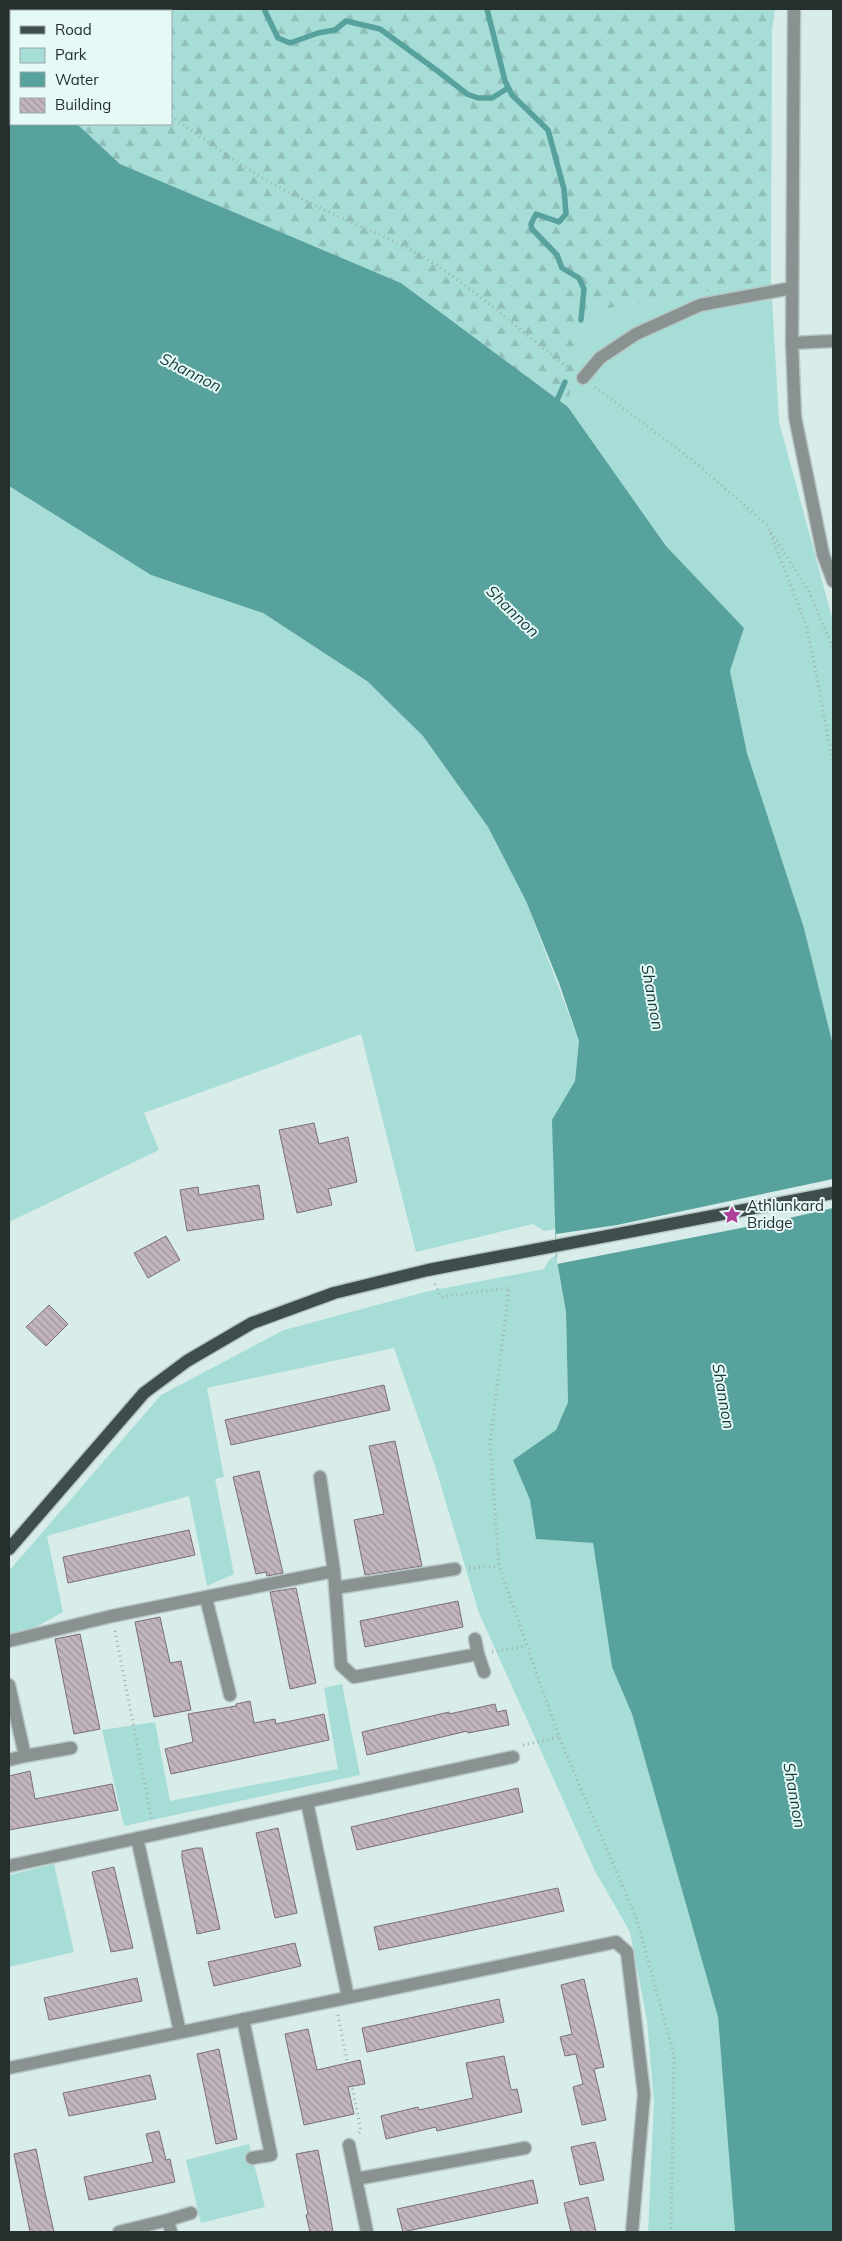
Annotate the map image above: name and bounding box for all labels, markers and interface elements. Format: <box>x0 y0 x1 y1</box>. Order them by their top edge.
legend <box>10 10 172 125</box>
text: Road <box>55 20 92 39</box>
text: Park <box>55 45 87 64</box>
text: Water <box>55 70 99 89</box>
text: Building <box>55 95 111 114</box>
water label: Shannon <box>157 348 225 396</box>
water label: Shannon <box>482 581 544 641</box>
water label: Shannon <box>637 963 669 1031</box>
place label: Athlunkard Bridge <box>747 1196 824 1232</box>
place icon: Athlunkard Bridge <box>721 1204 743 1226</box>
water label: Shannon <box>708 1362 740 1430</box>
water label: Shannon <box>779 1761 811 1829</box>

